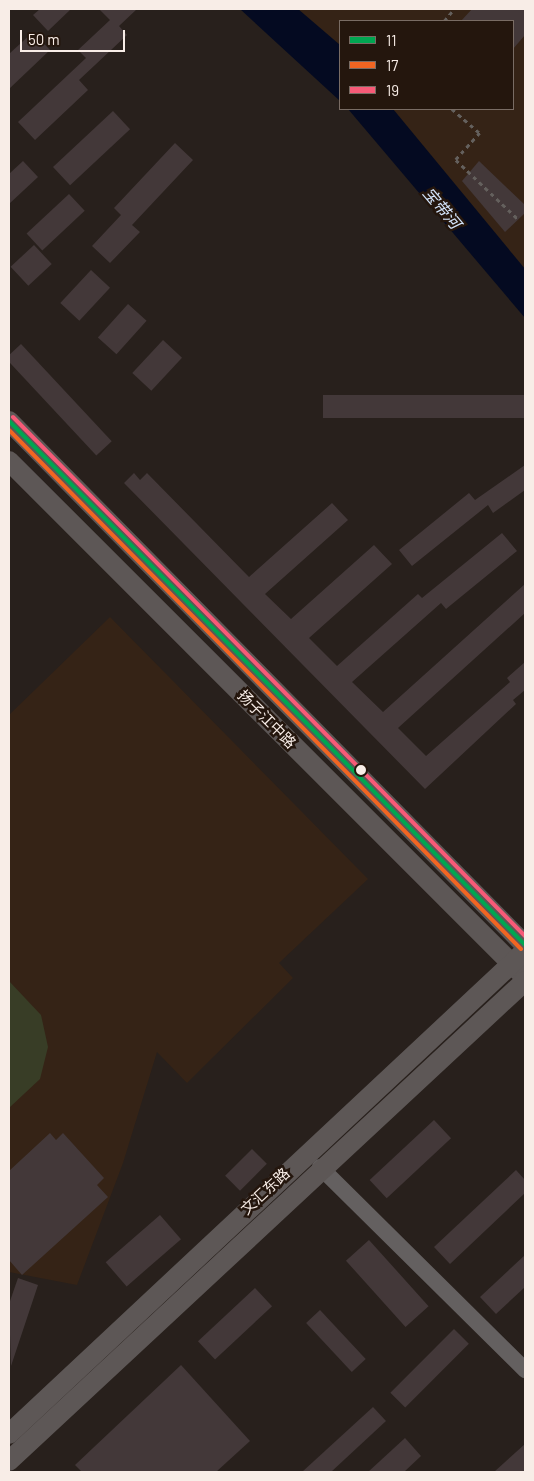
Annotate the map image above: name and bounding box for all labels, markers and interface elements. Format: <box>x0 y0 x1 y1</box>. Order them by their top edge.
scale bar <box>22 20 128 52</box>
legend <box>339 20 514 110</box>
text: 50 m <box>28 30 60 48</box>
text: 11 <box>386 31 397 49</box>
text: 17 <box>386 56 398 74</box>
text: 19 <box>386 81 399 99</box>
water label: 宝带河 <box>419 183 465 233</box>
street label: 扬子江中路 <box>234 686 300 752</box>
unlabelled marker <box>356 765 366 775</box>
street label: 文汇东路 <box>237 1164 293 1218</box>

